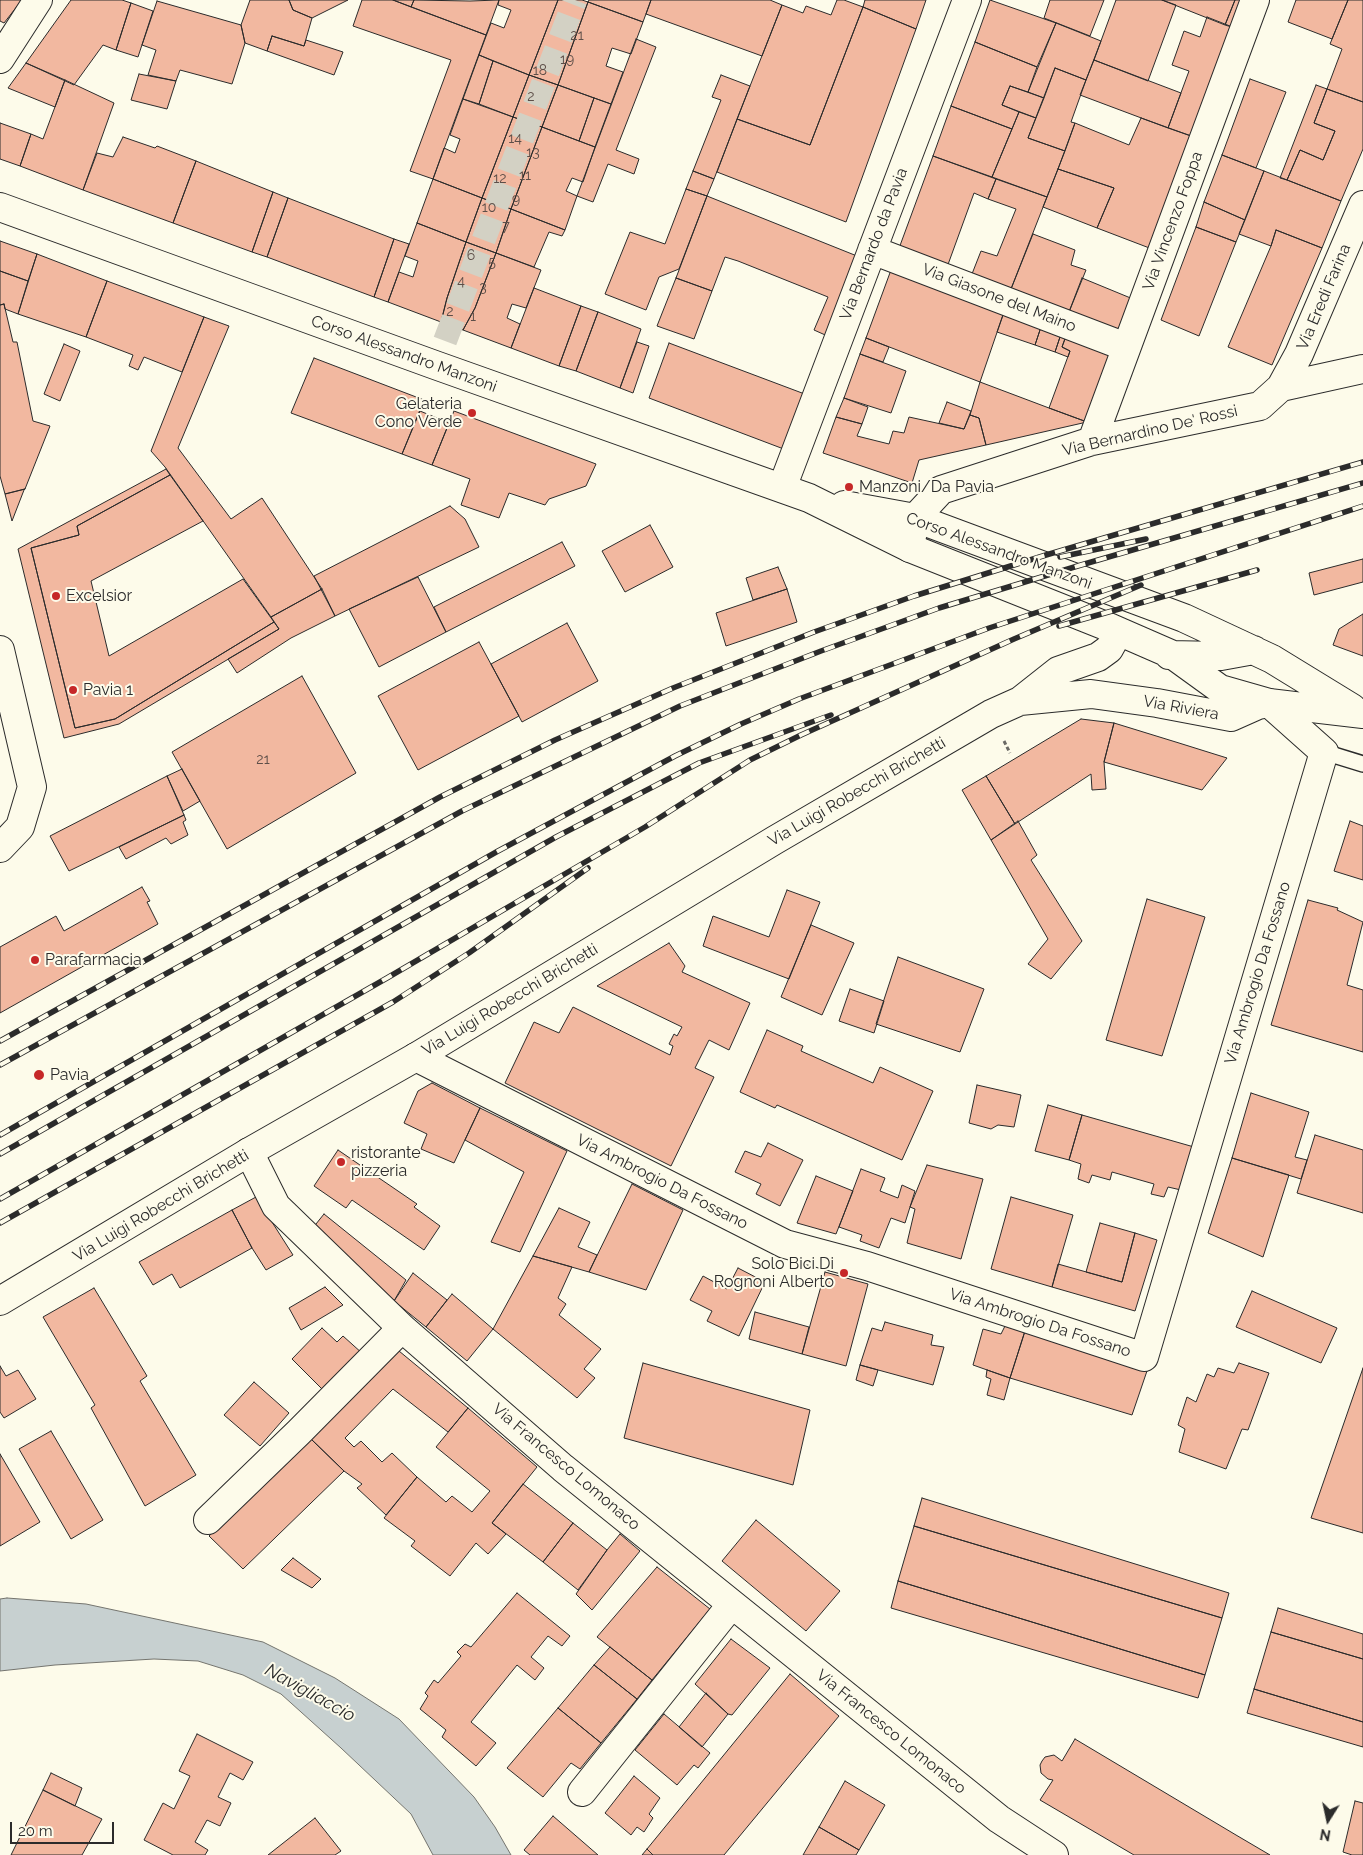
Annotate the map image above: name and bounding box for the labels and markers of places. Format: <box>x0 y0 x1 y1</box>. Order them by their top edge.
place label: Gelateria Cono Verde <box>375 394 462 432</box>
marker: Gelateria Cono Verde <box>466 407 478 419</box>
place label: Manzoni/Da Pavia <box>859 477 994 497</box>
marker: Manzoni/Da Pavia <box>843 481 855 493</box>
place label: Excelsior <box>66 586 132 606</box>
marker: Excelsior <box>50 590 62 602</box>
place label: Pavia 1 <box>83 680 133 700</box>
marker: Pavia 1 <box>67 684 79 696</box>
place label: Parafarmacia <box>45 950 142 970</box>
marker: Parafarmacia <box>29 954 41 966</box>
place label: Pavia <box>50 1065 89 1085</box>
marker: Pavia <box>32 1068 46 1082</box>
place label: ristorante pizzeria <box>351 1143 421 1181</box>
marker: ristorante pizzeria <box>335 1156 347 1168</box>
place label: Solo Bici Di Rognoni Alberto <box>714 1254 834 1292</box>
marker: Solo Bici Di Rognoni Alberto <box>838 1267 850 1279</box>

